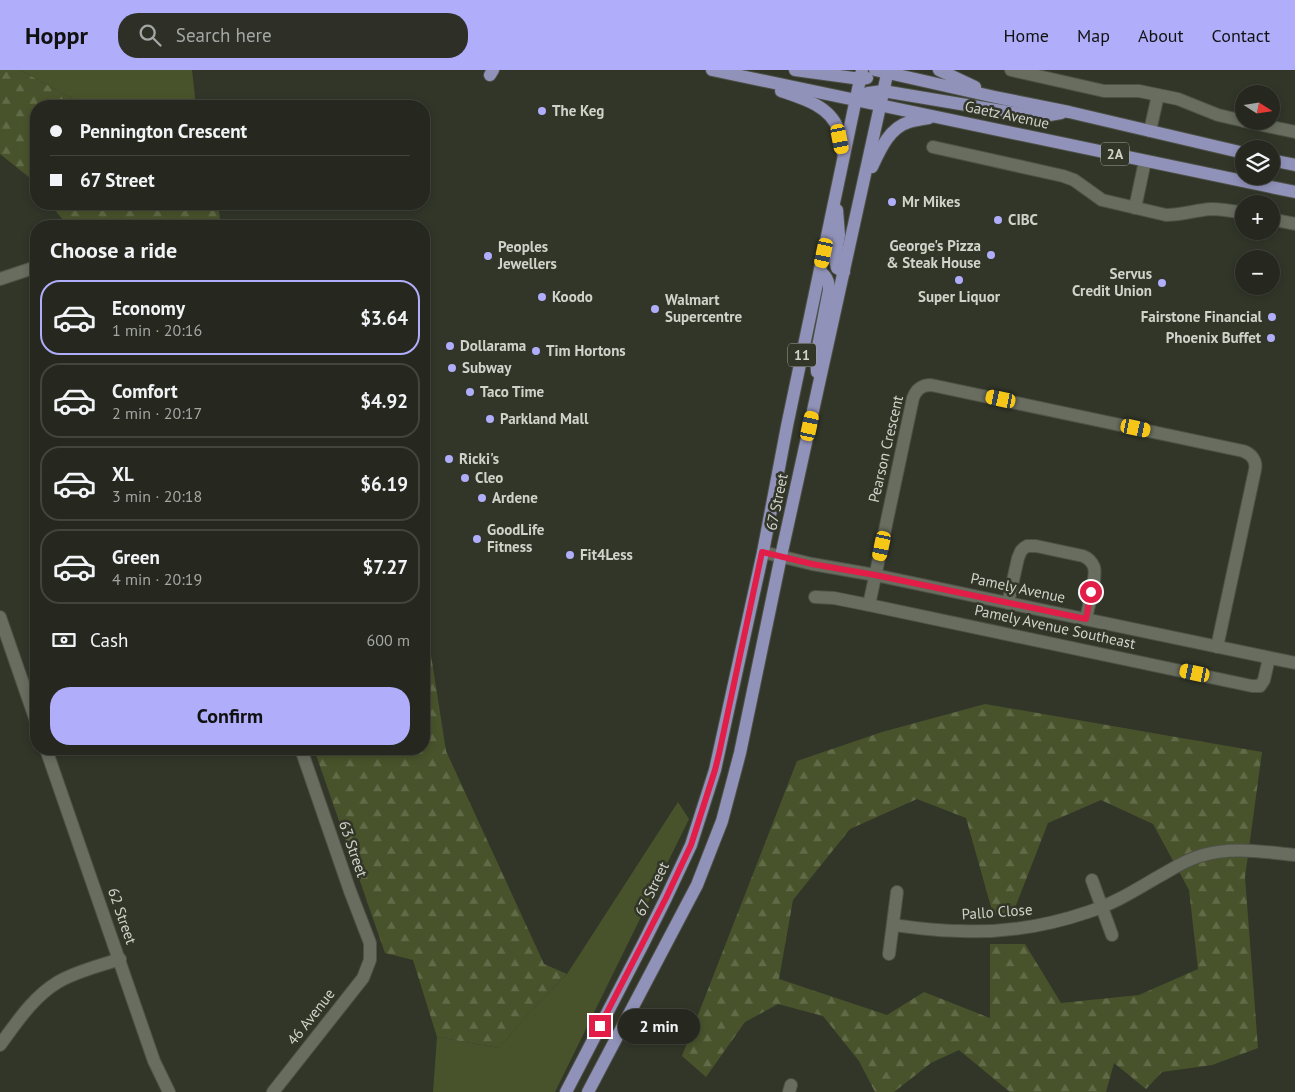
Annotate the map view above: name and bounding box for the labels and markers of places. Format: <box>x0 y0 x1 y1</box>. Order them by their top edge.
place label: The Keg <box>552 101 604 120</box>
marker: The Keg <box>536 105 548 117</box>
place label: Mr Mikes <box>902 192 960 211</box>
marker: Mr Mikes <box>886 196 898 208</box>
place label: CIBC <box>1008 210 1039 229</box>
marker: CIBC <box>992 214 1004 226</box>
place label: George's Pizza & Steak House <box>886 236 981 272</box>
place label: Peoples Jewellers <box>497 237 557 273</box>
marker: George's Pizza & Steak House <box>985 249 997 261</box>
marker: Peoples Jewellers <box>482 250 494 262</box>
place label: Servus Credit Union <box>1072 264 1152 300</box>
marker: Super Liquor <box>953 274 965 286</box>
marker: Servus Credit Union <box>1156 277 1168 289</box>
place label: Koodo <box>552 287 593 306</box>
place label: Super Liquor <box>918 287 1001 306</box>
place label: Walmart Supercentre <box>665 290 743 326</box>
marker: Koodo <box>536 291 548 303</box>
marker: Walmart Supercentre <box>649 303 661 315</box>
place label: Fairstone Financial <box>1141 307 1263 326</box>
marker: Fairstone Financial <box>1266 311 1278 323</box>
place label: Phoenix Buffet <box>1166 328 1262 347</box>
marker: Phoenix Buffet <box>1265 332 1277 344</box>
place label: Dollarama <box>460 336 526 355</box>
marker: Dollarama <box>444 340 456 352</box>
place label: Tim Hortons <box>546 341 626 360</box>
marker: Tim Hortons <box>530 345 542 357</box>
place label: Subway <box>462 358 512 377</box>
marker: Subway <box>446 362 458 374</box>
place label: Taco Time <box>480 382 545 401</box>
marker: Taco Time <box>464 386 476 398</box>
place label: Parkland Mall <box>500 409 589 428</box>
marker: Parkland Mall <box>484 413 496 425</box>
place label: Ricki's <box>459 449 499 468</box>
marker: Ricki's <box>443 453 455 465</box>
place label: Cleo <box>475 468 503 487</box>
marker: Cleo <box>459 472 471 484</box>
place label: Ardene <box>492 488 538 507</box>
marker: Ardene <box>476 492 488 504</box>
place label: GoodLife Fitness <box>487 520 545 556</box>
marker: GoodLife Fitness <box>471 533 483 545</box>
place label: Fit4Less <box>580 545 633 564</box>
marker: Fit4Less <box>564 549 576 561</box>

